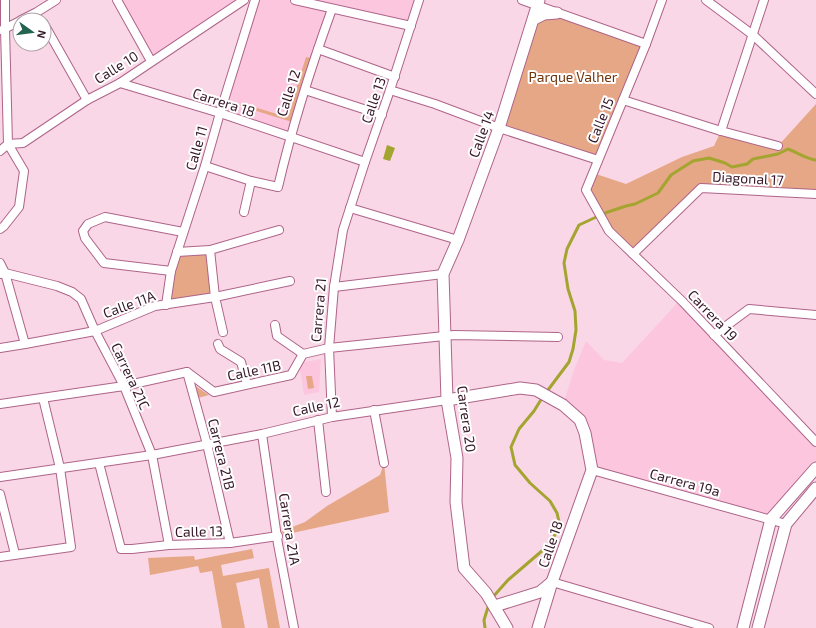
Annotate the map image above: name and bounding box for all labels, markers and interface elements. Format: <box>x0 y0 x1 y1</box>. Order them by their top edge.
north arrow <box>12 12 52 52</box>
text: N <box>35 29 49 40</box>
street label: Calle 10 <box>91 47 141 87</box>
street label: Calle 12 <box>272 67 304 118</box>
park label: Parque Valher <box>529 68 618 85</box>
street label: Calle 13 <box>357 75 389 125</box>
street label: Carrera 18 <box>191 84 257 120</box>
street label: Calle 15 <box>583 95 617 145</box>
street label: Calle 14 <box>465 108 497 160</box>
street label: Calle 11 <box>182 124 210 172</box>
street label: Diagonal 17 <box>712 168 784 188</box>
street label: Carrera 21 <box>307 277 329 343</box>
street label: Carrera 19 <box>685 286 741 344</box>
street label: Calle 11A <box>100 287 158 321</box>
street label: Carrera 21C <box>108 340 154 412</box>
street label: Calle 11B <box>226 356 282 384</box>
street label: Carrera 20 <box>454 385 480 453</box>
street label: Calle 12 <box>291 393 341 419</box>
street label: Carrera 21B <box>205 417 239 491</box>
street label: Carrera 19a <box>648 464 722 500</box>
street label: Carrera 21A <box>276 492 304 567</box>
street label: Calle 18 <box>534 518 566 570</box>
street label: Calle 13 <box>175 522 223 540</box>

